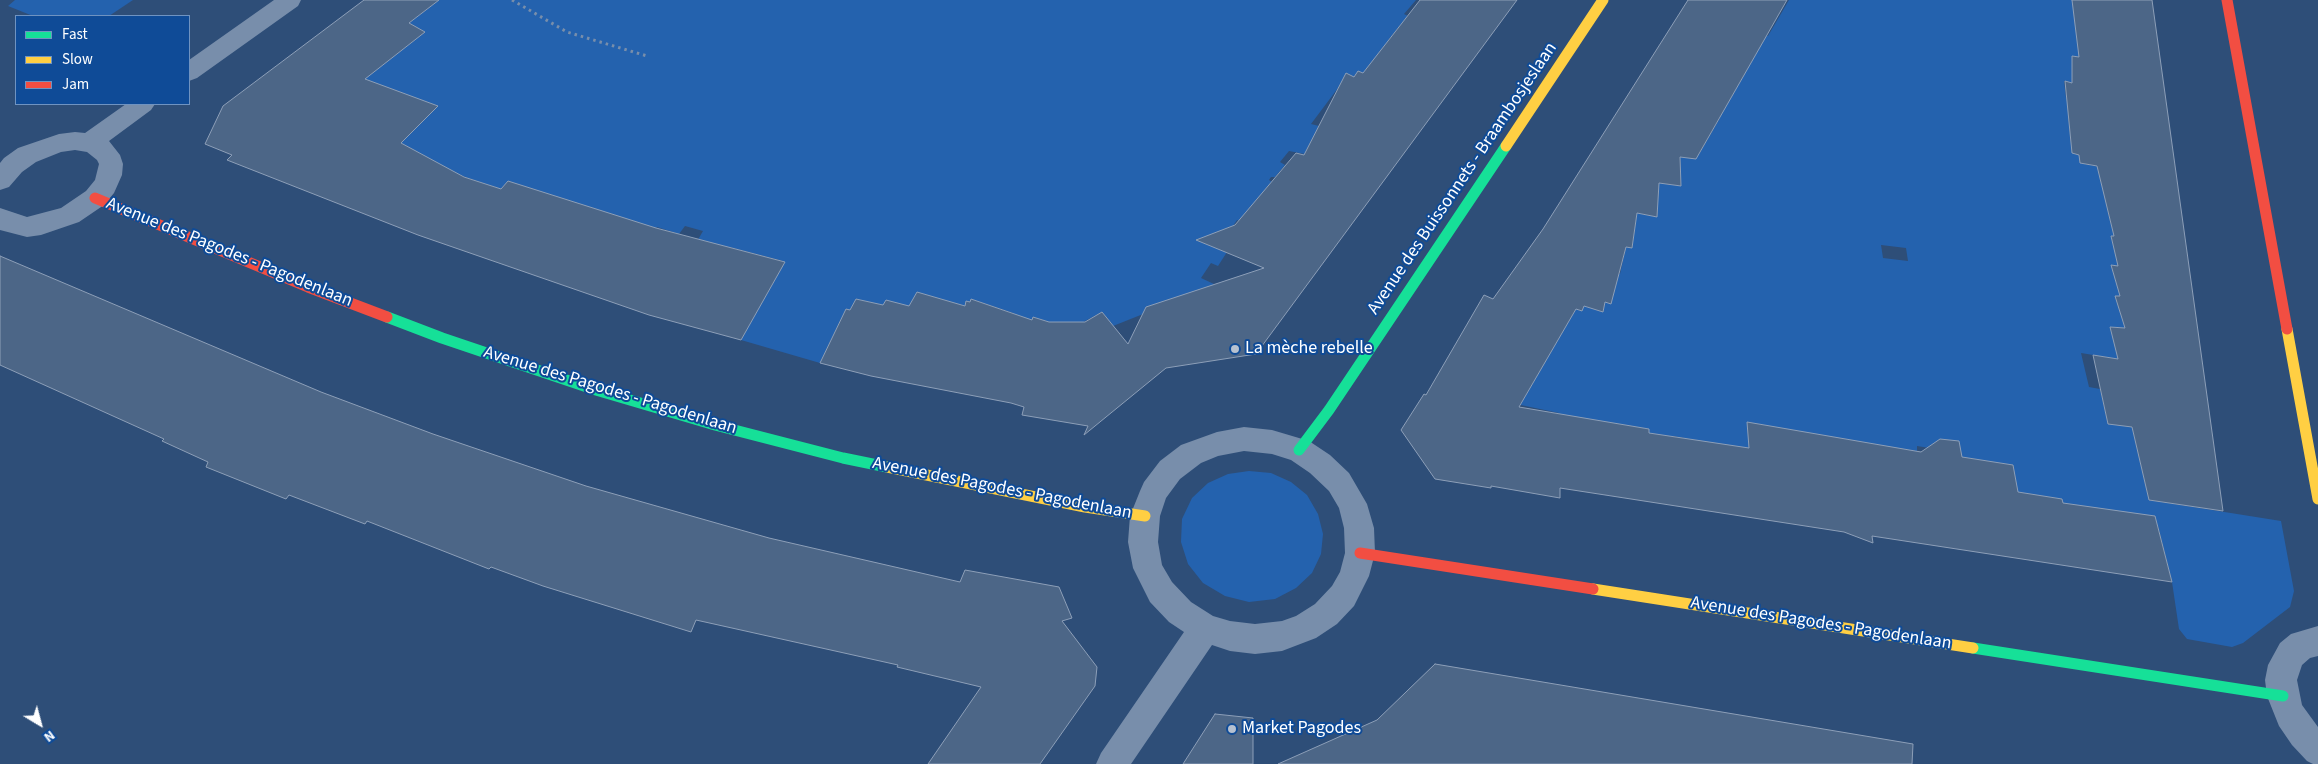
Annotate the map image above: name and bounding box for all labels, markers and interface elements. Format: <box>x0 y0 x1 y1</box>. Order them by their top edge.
legend <box>15 15 190 105</box>
text: Fast <box>62 24 88 45</box>
street label: Avenue des Buissonnets - Braambosjeslaan <box>1364 39 1562 319</box>
text: Slow <box>62 49 93 70</box>
text: Jam <box>62 74 89 95</box>
street label: Avenue des Pagodes - Pagodenlaan <box>103 194 355 312</box>
place label: La mèche rebelle <box>1245 338 1373 360</box>
street label: Avenue des Pagodes - Pagodenlaan <box>481 342 739 440</box>
marker: La mèche rebelle <box>1229 343 1241 355</box>
street label: Avenue des Pagodes - Pagodenlaan <box>870 453 1134 525</box>
street label: Avenue des Pagodes - Pagodenlaan <box>1689 593 1953 655</box>
north arrow <box>15 699 65 749</box>
place label: Market Pagodes <box>1242 718 1361 740</box>
marker: Market Pagodes <box>1226 723 1238 735</box>
text: N <box>39 725 59 747</box>

